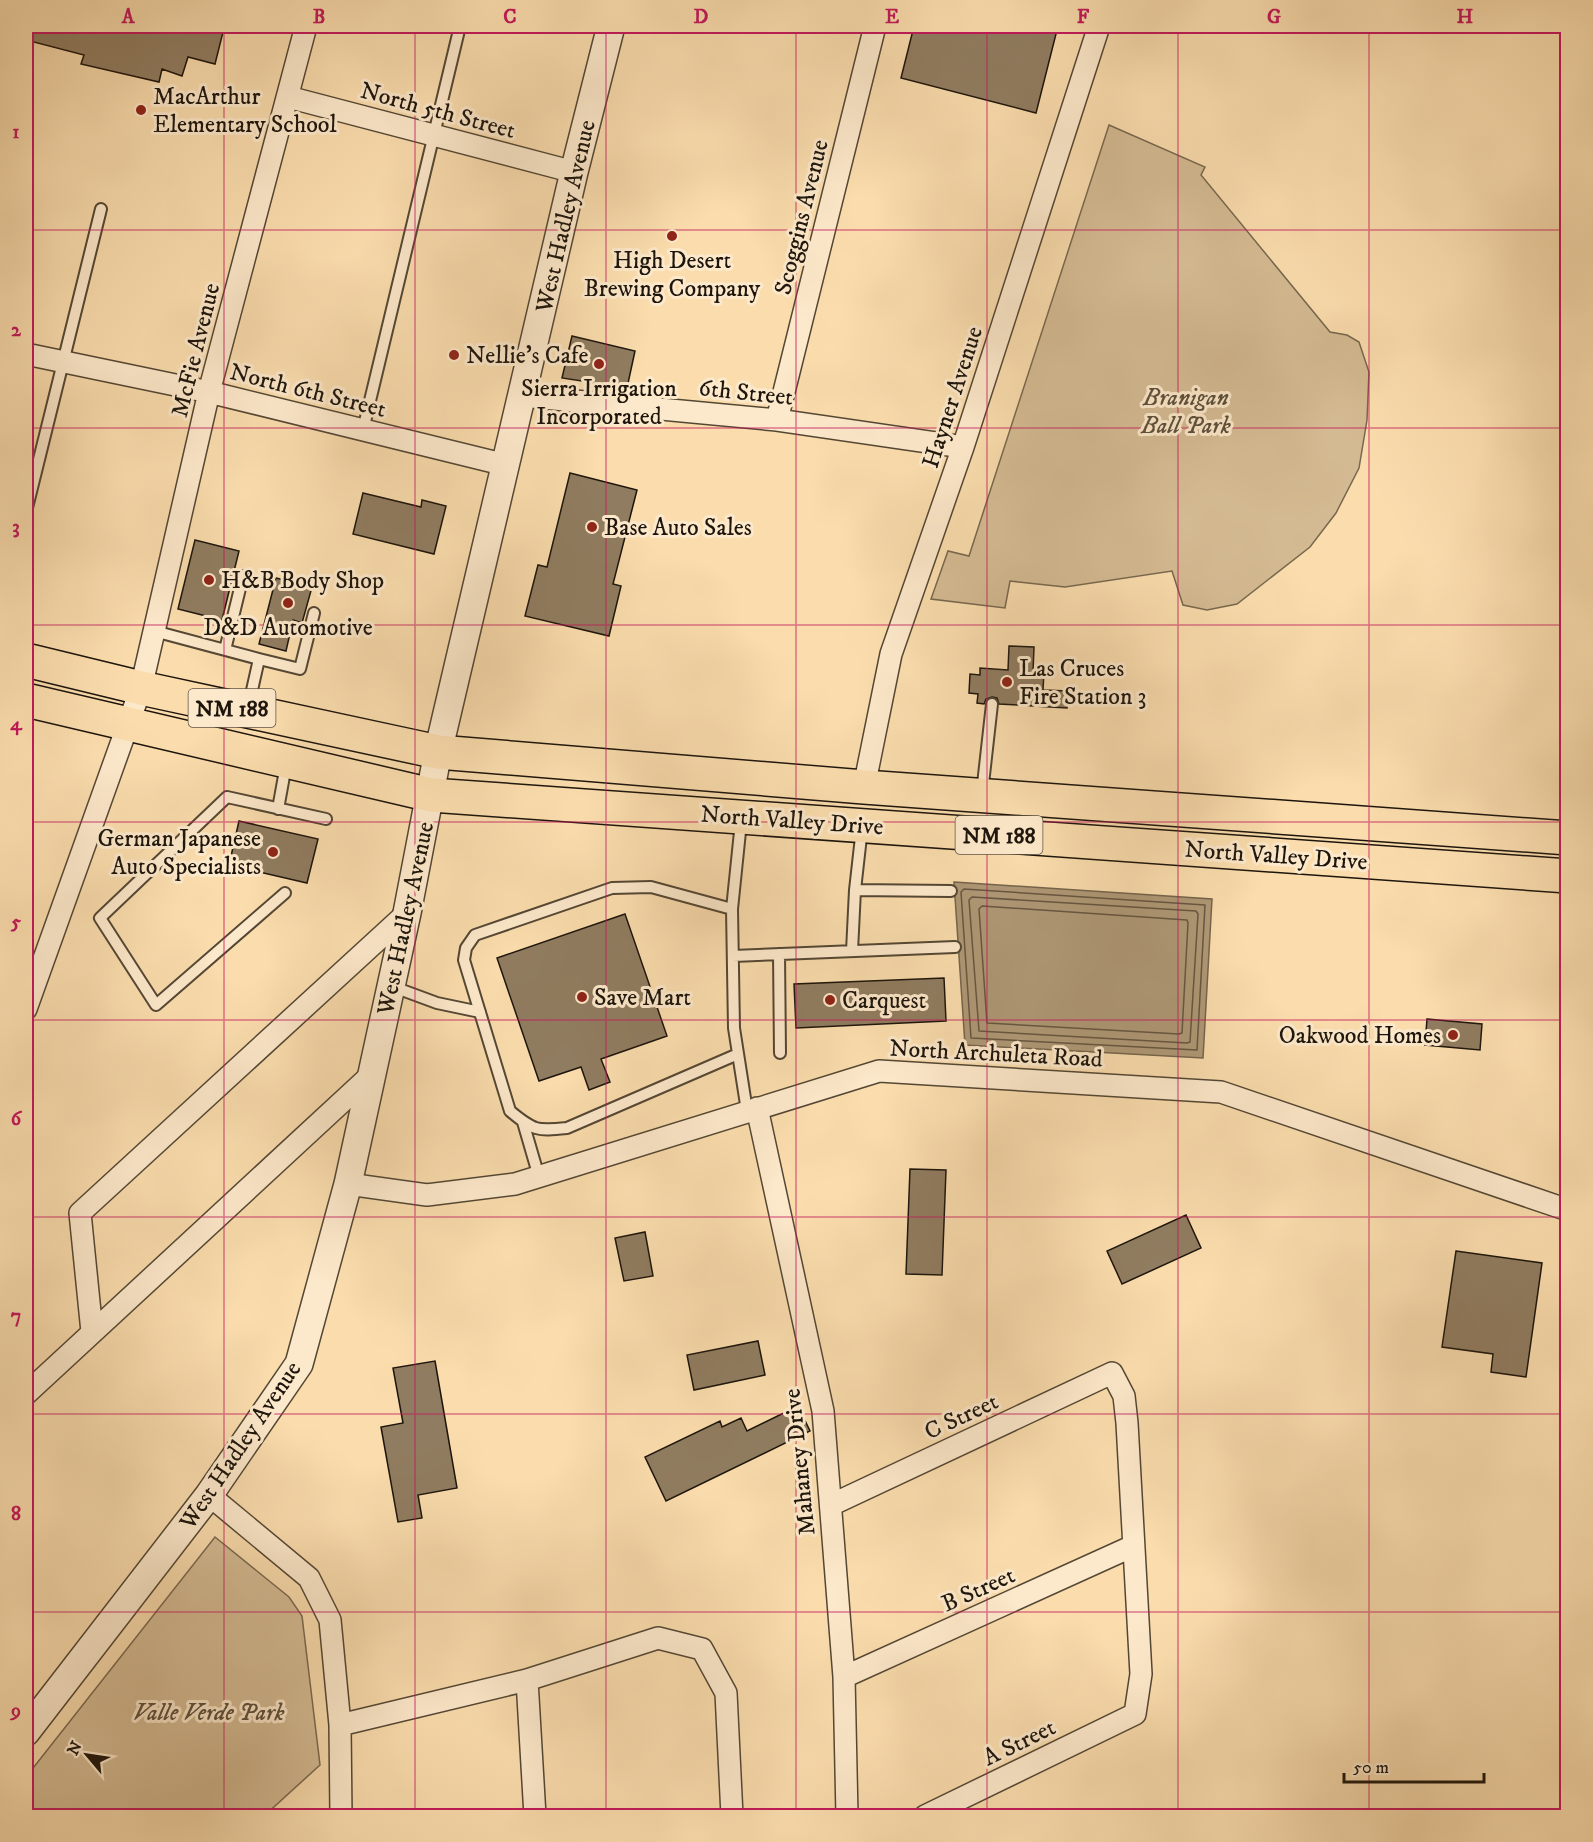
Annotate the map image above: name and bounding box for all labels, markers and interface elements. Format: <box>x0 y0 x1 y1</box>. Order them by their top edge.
text: A <box>121 5 136 30</box>
text: B <box>313 5 325 30</box>
text: C <box>503 5 517 30</box>
text: D <box>694 5 709 30</box>
text: E <box>885 5 899 30</box>
text: F <box>1077 5 1090 30</box>
text: G <box>1267 5 1281 30</box>
text: H <box>1457 5 1474 30</box>
street label: North 5th Street <box>357 76 519 146</box>
place label: MacArthur Elementary School <box>153 82 337 140</box>
marker: MacArthur Elementary School <box>134 103 148 117</box>
street label: West Hadley Avenue <box>529 117 603 316</box>
text: 1 <box>12 120 20 145</box>
street label: Scoggins Avenue <box>768 136 836 298</box>
marker: High Desert Brewing Company <box>665 229 679 243</box>
place label: High Desert Brewing Company <box>584 246 761 304</box>
street label: McFie Avenue <box>165 280 227 420</box>
text: 2 <box>11 318 22 343</box>
street label: Hayner Avenue <box>916 323 990 472</box>
place label: Nellie's Cafe <box>466 341 588 371</box>
marker: Nellie's Cafe <box>447 348 461 362</box>
street label: North 6th Street <box>227 357 389 425</box>
marker: Sierra Irrigation Incorporated <box>592 357 606 371</box>
street label: 6th Street <box>697 373 795 413</box>
place label: Sierra Irrigation Incorporated <box>521 374 677 432</box>
park label: Branigan Ball Park <box>1140 383 1231 441</box>
place label: Base Auto Sales <box>604 513 752 543</box>
text: 3 <box>12 515 20 540</box>
marker: Base Auto Sales <box>585 520 599 534</box>
place label: H&B Body Shop <box>221 566 384 596</box>
marker: H&B Body Shop <box>202 573 216 587</box>
marker: D&D Automotive <box>281 596 295 610</box>
place label: D&D Automotive <box>203 613 373 643</box>
place label: Las Cruces Fire Station 3 <box>1019 654 1147 712</box>
marker: Las Cruces Fire Station 3 <box>1000 675 1014 689</box>
road number: NM 188 <box>188 689 276 727</box>
text: 4 <box>10 712 23 737</box>
street label: North Valley Drive <box>699 800 884 842</box>
road number: NM 188 <box>956 816 1042 854</box>
street label: West Hadley Avenue <box>371 819 441 1019</box>
place label: German Japanese Auto Specialists <box>98 824 261 882</box>
street label: North Valley Drive <box>1183 835 1368 877</box>
marker: German Japanese Auto Specialists <box>266 845 280 859</box>
text: 5 <box>10 910 21 935</box>
place label: Save Mart <box>594 983 691 1013</box>
place label: Carquest <box>842 986 926 1016</box>
marker: Save Mart <box>575 990 589 1004</box>
marker: Carquest <box>823 993 837 1007</box>
place label: Oakwood Homes <box>1279 1021 1441 1051</box>
marker: Oakwood Homes <box>1446 1028 1460 1042</box>
street label: North Archuleta Road <box>889 1033 1103 1075</box>
text: 6 <box>11 1107 23 1132</box>
text: 7 <box>11 1304 21 1329</box>
street label: West Hadley Avenue <box>173 1356 308 1536</box>
street label: Mahaney Drive <box>777 1387 823 1537</box>
street label: C Street <box>920 1387 1003 1447</box>
text: 8 <box>11 1502 21 1527</box>
street label: B Street <box>937 1560 1020 1619</box>
park label: Valle Verde Park <box>133 1698 285 1728</box>
text: 9 <box>9 1699 21 1724</box>
street label: A Street <box>978 1712 1061 1773</box>
north arrow <box>57 1725 117 1785</box>
text: N <box>63 1738 87 1759</box>
scale bar <box>1344 1746 1484 1784</box>
text: 50 m <box>1353 1757 1389 1779</box>

